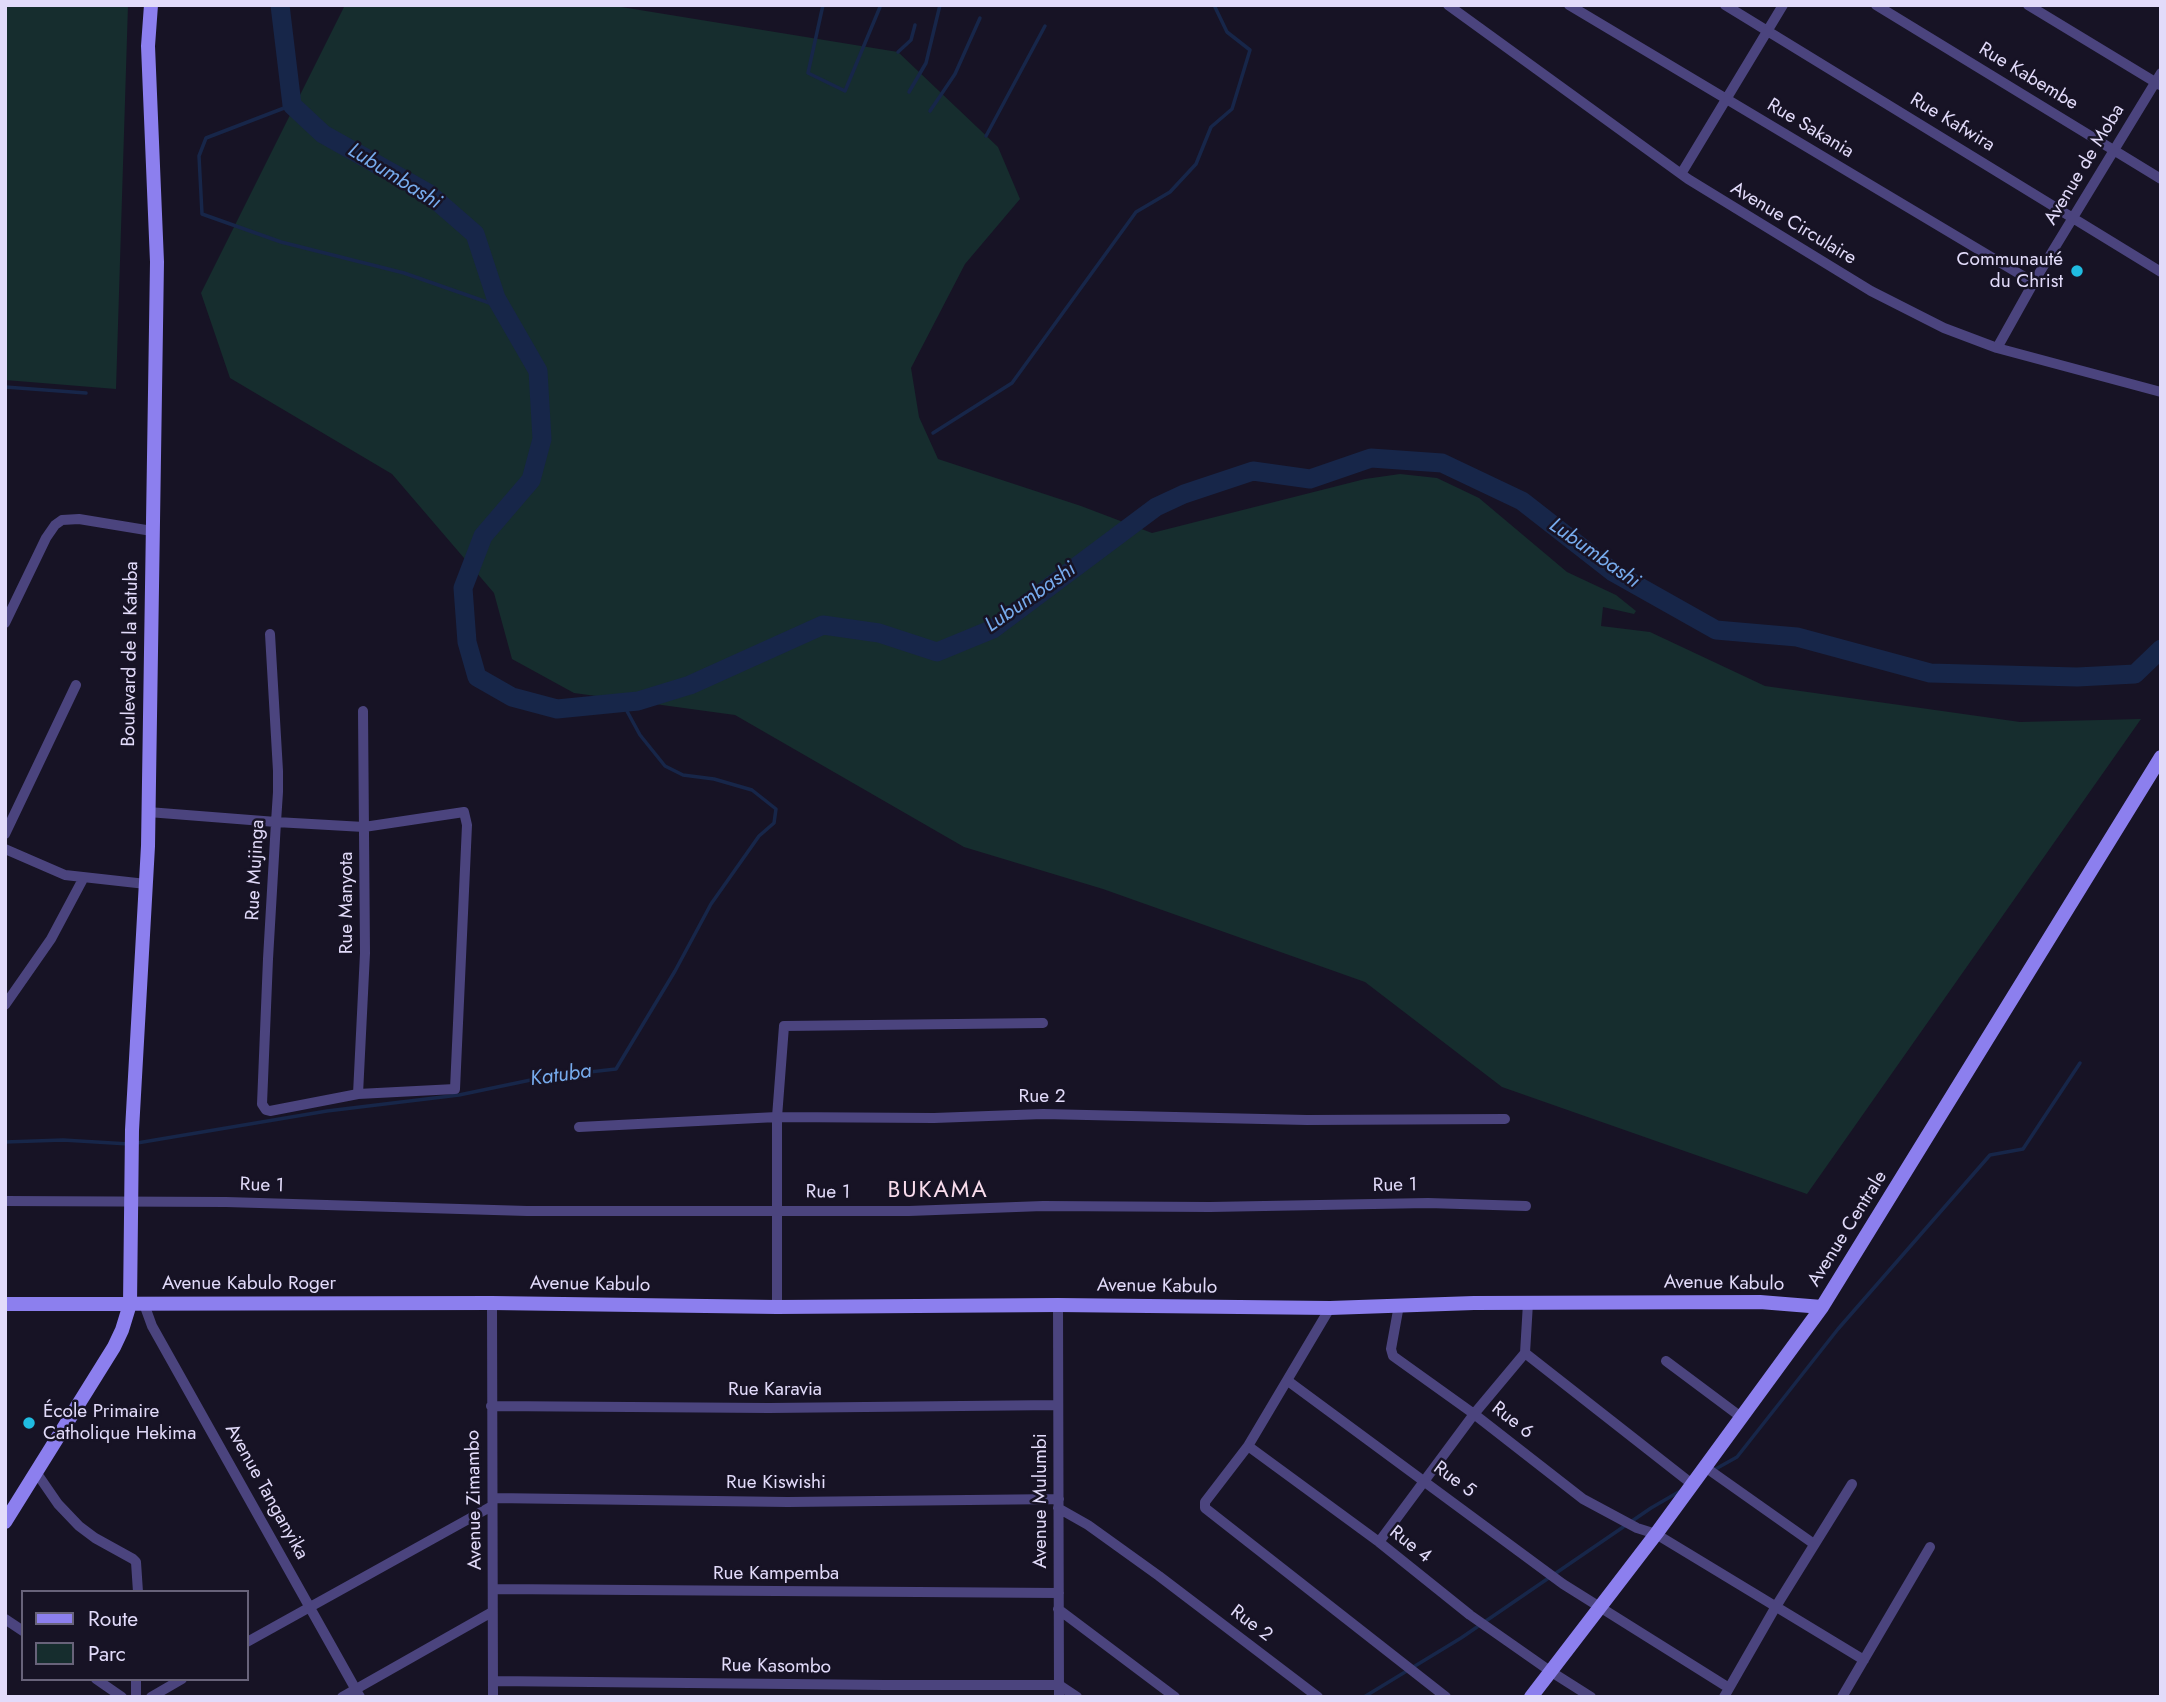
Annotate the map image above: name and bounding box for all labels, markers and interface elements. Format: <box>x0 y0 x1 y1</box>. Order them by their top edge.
street label: Rue Kabembe <box>1974 38 2082 116</box>
street label: Rue Kafwira <box>1905 89 1999 157</box>
street label: Rue Sakania <box>1762 94 1858 164</box>
street label: Avenue de Moba <box>2040 100 2130 230</box>
water label: Lubumbashi <box>343 138 445 216</box>
street label: Avenue Circulaire <box>1726 178 1860 270</box>
place label: Communauté du Christ <box>1957 249 2063 293</box>
marker: Communauté du Christ <box>2069 263 2085 279</box>
water label: Lubumbashi <box>1544 514 1644 594</box>
water label: Lubumbashi <box>981 558 1081 638</box>
street label: Boulevard de la Katuba <box>118 561 144 747</box>
street label: Rue Mujinga <box>242 819 270 921</box>
street label: Rue Manyota <box>336 852 358 954</box>
water label: Katuba <box>529 1059 593 1093</box>
street label: Rue 2 <box>1019 1086 1065 1108</box>
street label: Avenue Centrale <box>1803 1167 1893 1291</box>
street label: Rue 1 <box>239 1174 285 1198</box>
street label: Rue 1 <box>1372 1174 1418 1198</box>
district label: BUKAMA <box>888 1177 988 1205</box>
street label: Rue 1 <box>805 1181 851 1205</box>
street label: Avenue Kabulo <box>1664 1272 1784 1296</box>
street label: Avenue Kabulo Roger <box>162 1273 336 1295</box>
street label: Avenue Kabulo <box>530 1273 650 1297</box>
street label: Avenue Kabulo <box>1097 1275 1217 1299</box>
street label: Rue Karavia <box>728 1379 822 1401</box>
street label: Rue 6 <box>1486 1398 1538 1444</box>
place label: École Primaire Catholique Hekima <box>43 1401 196 1445</box>
marker: École Primaire Catholique Hekima <box>21 1415 37 1431</box>
street label: Avenue Tanganyika <box>219 1420 313 1564</box>
street label: Avenue Zimambo <box>462 1430 488 1570</box>
street label: Avenue Mulumbi <box>1030 1433 1052 1569</box>
street label: Rue 5 <box>1428 1457 1480 1503</box>
street label: Rue Kiswishi <box>726 1472 826 1494</box>
street label: Rue 4 <box>1384 1521 1436 1569</box>
street label: Rue Kampemba <box>713 1563 839 1585</box>
legend <box>21 1590 248 1681</box>
street label: Rue 2 <box>1225 1601 1277 1647</box>
text: Route <box>88 1604 138 1634</box>
text: Parc <box>88 1639 126 1669</box>
street label: Rue Kasombo <box>721 1655 831 1679</box>

